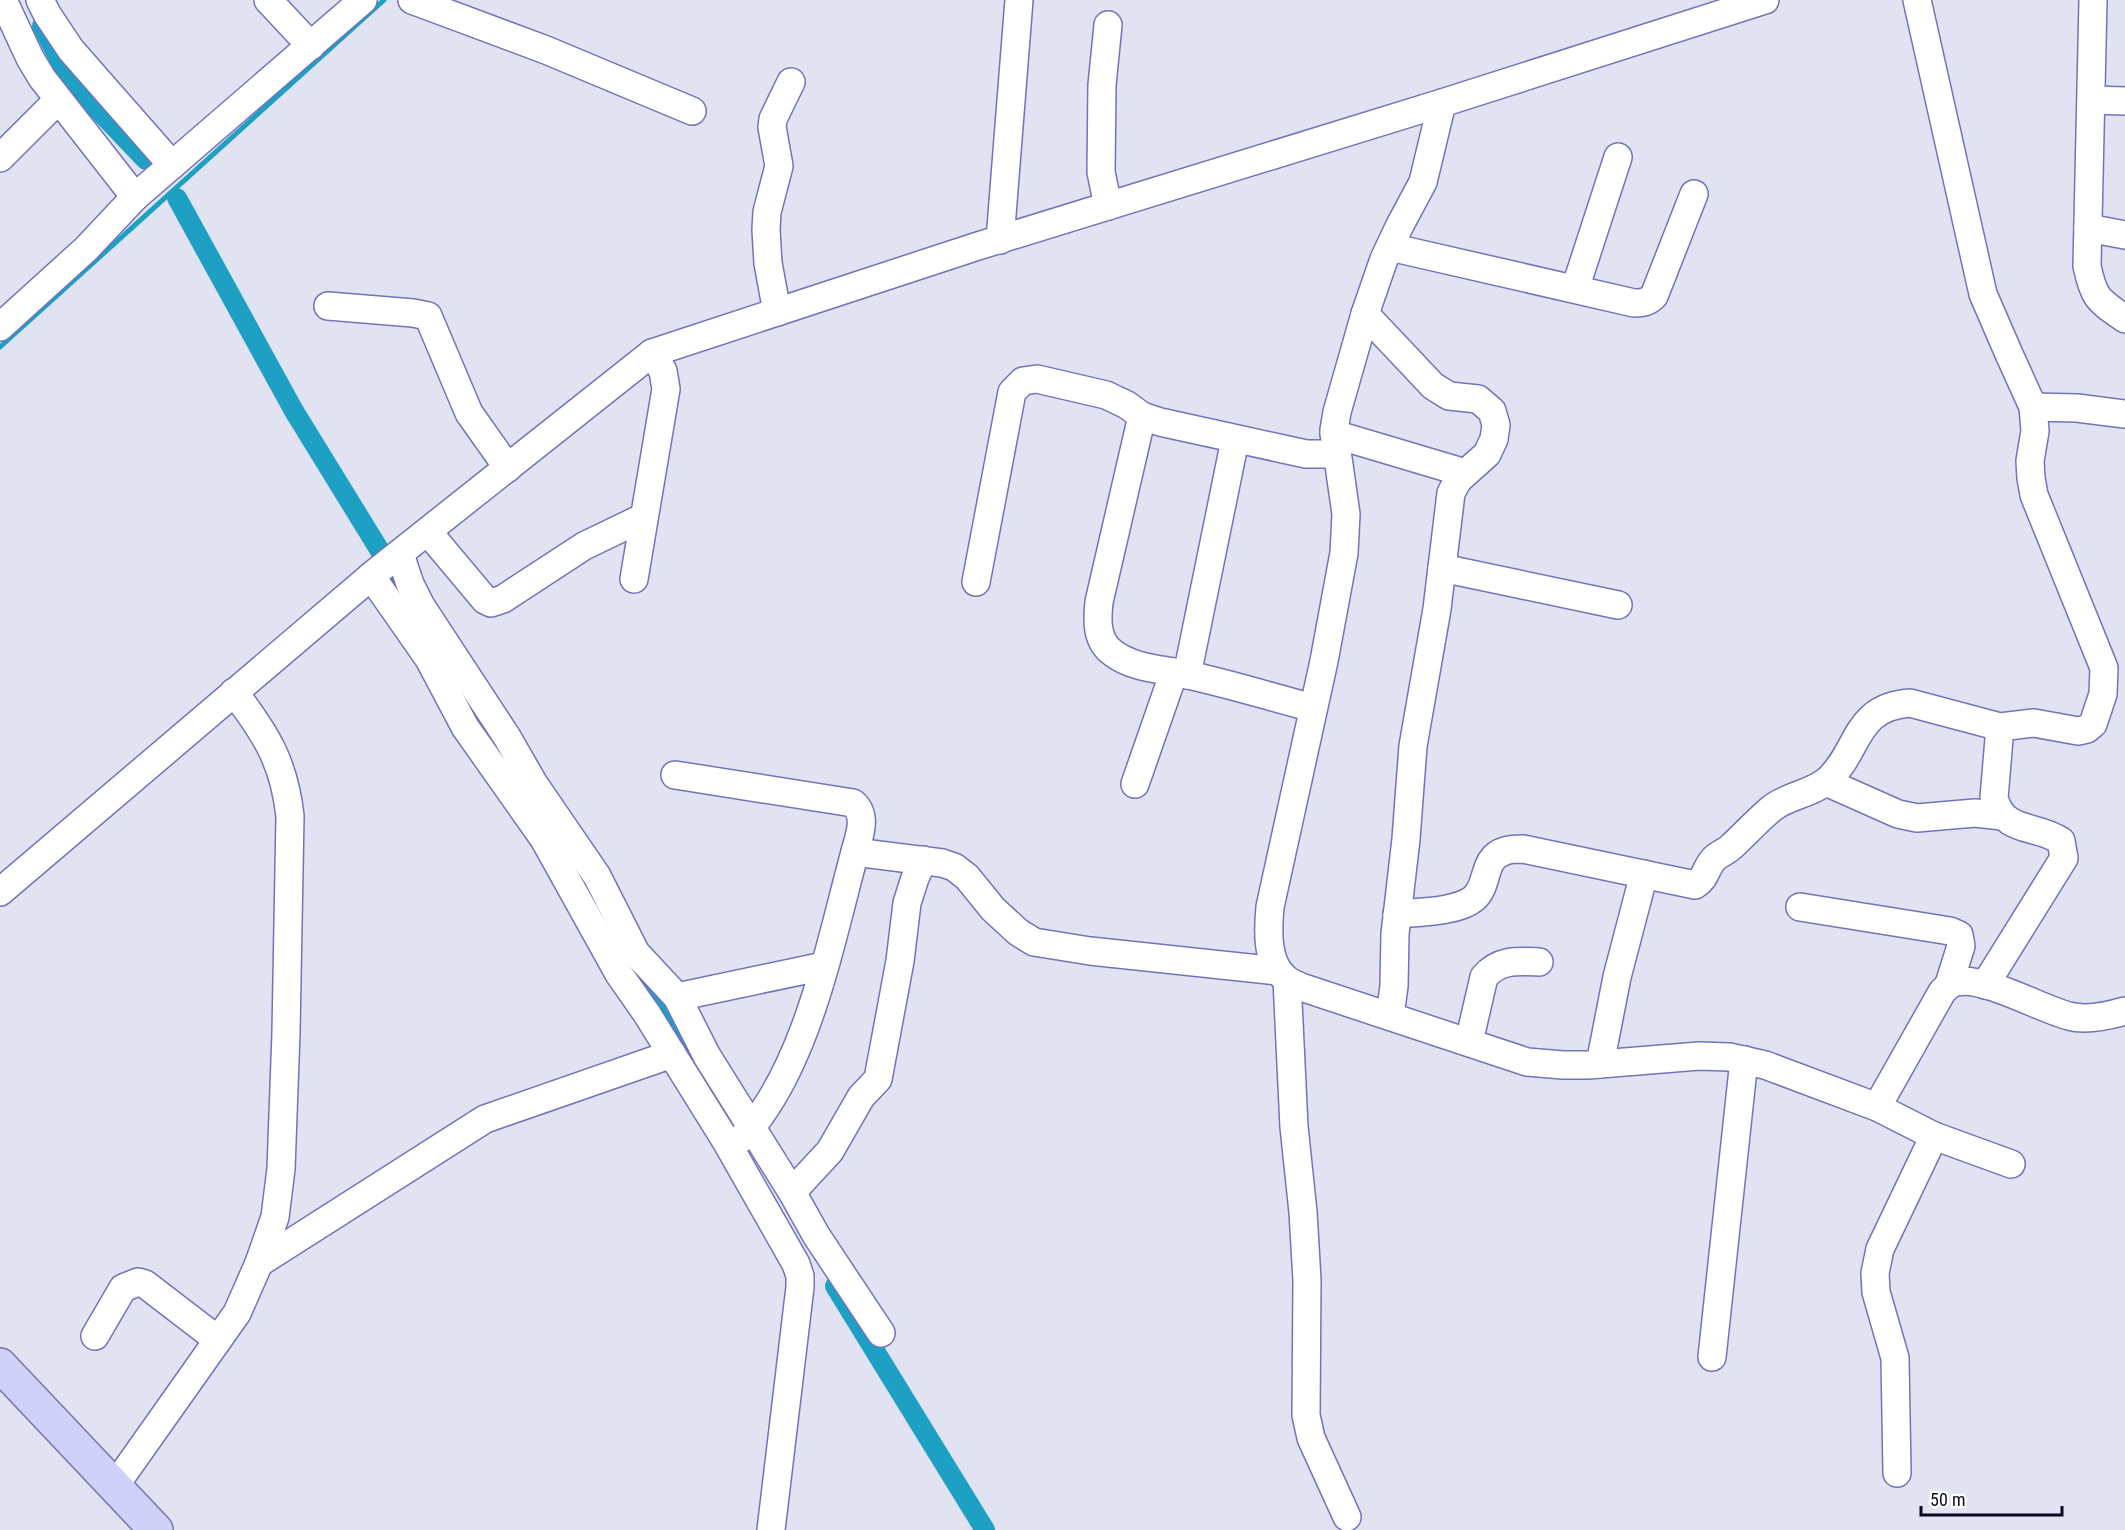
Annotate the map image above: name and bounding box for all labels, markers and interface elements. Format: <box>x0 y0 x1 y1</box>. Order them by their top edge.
scale bar <box>1921 1479 2062 1517</box>
text: 50 m <box>1930 1489 1965 1510</box>

